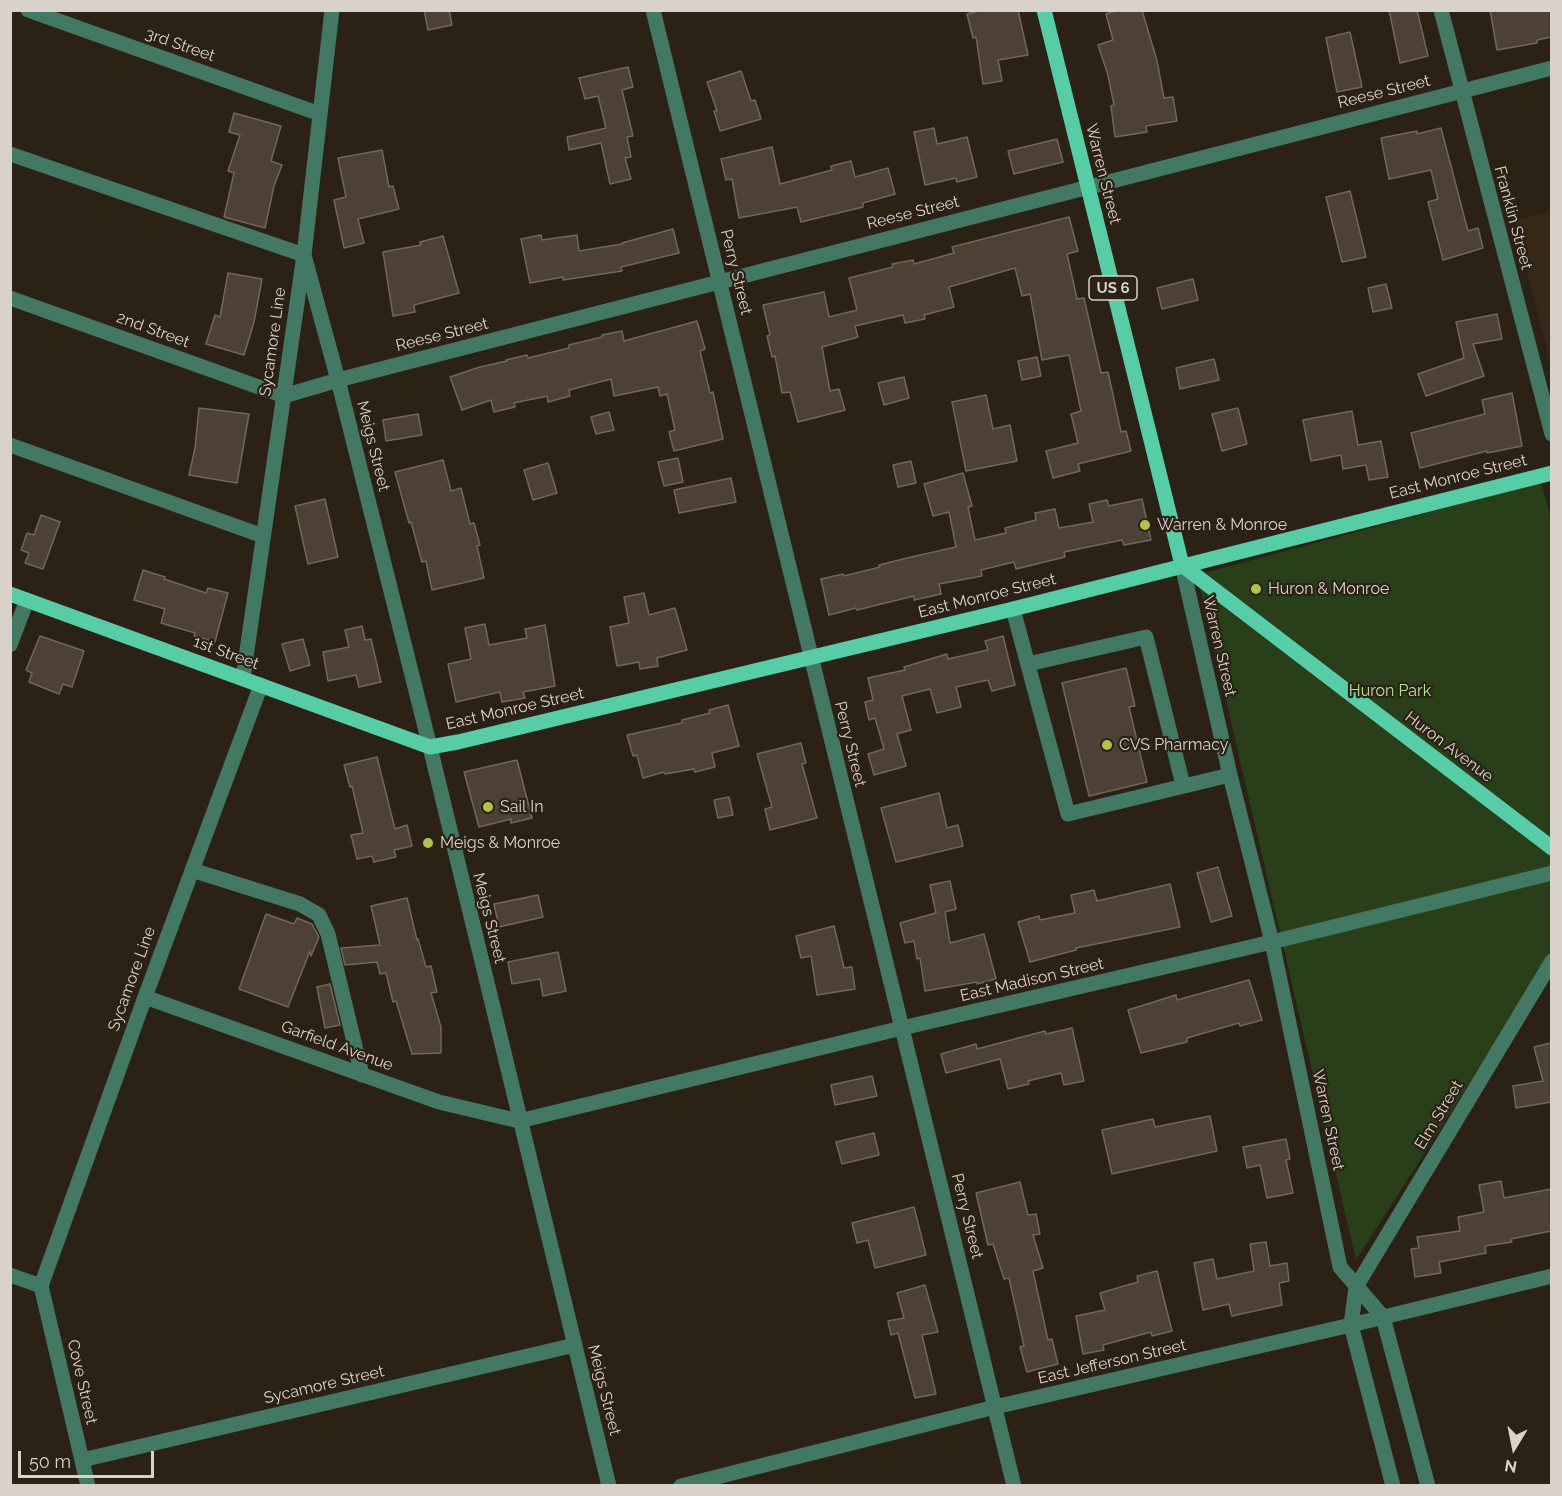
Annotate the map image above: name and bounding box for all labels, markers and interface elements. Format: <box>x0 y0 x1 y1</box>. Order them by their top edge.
street label: 3rd Street <box>143 24 217 66</box>
street label: Reese Street <box>1336 71 1432 113</box>
street label: Warren Street <box>1081 122 1125 226</box>
street label: Franklin Street <box>1490 164 1536 272</box>
street label: Reese Street <box>865 192 961 234</box>
street label: Perry Street <box>716 227 756 317</box>
road number: US 6 <box>1089 276 1137 300</box>
street label: Sycamore Line <box>256 286 290 398</box>
street label: 2nd Street <box>114 308 192 352</box>
street label: Reese Street <box>394 314 490 356</box>
street label: Meigs Street <box>352 399 394 493</box>
street label: East Monroe Street <box>1387 451 1529 503</box>
place label: Warren & Monroe <box>1157 515 1287 535</box>
marker: Warren & Monroe <box>1138 518 1152 532</box>
street label: East Monroe Street <box>916 570 1058 622</box>
place label: Huron & Monroe <box>1268 579 1389 599</box>
marker: Huron & Monroe <box>1249 582 1263 596</box>
street label: Warren Street <box>1198 594 1240 698</box>
street label: 1st Street <box>191 632 261 674</box>
park label: Huron Park <box>1349 681 1431 701</box>
street label: East Monroe Street <box>444 684 586 734</box>
street label: Perry Street <box>830 699 870 789</box>
street label: Huron Avenue <box>1401 708 1497 786</box>
place label: CVS Pharmacy <box>1119 735 1229 755</box>
marker: CVS Pharmacy <box>1100 738 1114 752</box>
place label: Sail In <box>500 797 544 817</box>
marker: Sail In <box>481 800 495 814</box>
place label: Meigs & Monroe <box>440 833 560 853</box>
marker: Meigs & Monroe <box>421 836 435 850</box>
street label: Meigs Street <box>468 871 510 965</box>
street label: Sycamore Line <box>104 924 160 1034</box>
street label: East Madison Street <box>958 954 1106 1006</box>
street label: Garfield Avenue <box>278 1017 396 1075</box>
street label: Warren Street <box>1308 1068 1348 1172</box>
street label: Elm Street <box>1411 1077 1467 1153</box>
street label: Perry Street <box>947 1171 987 1261</box>
street label: East Jefferson Street <box>1036 1336 1188 1388</box>
street label: Cove Street <box>63 1338 101 1426</box>
street label: Meigs Street <box>583 1343 625 1437</box>
street label: Sycamore Street <box>262 1362 386 1408</box>
north arrow <box>1484 1418 1544 1478</box>
scale bar <box>21 1439 158 1477</box>
text: 50 m <box>29 1451 71 1472</box>
text: N <box>1503 1456 1518 1477</box>

